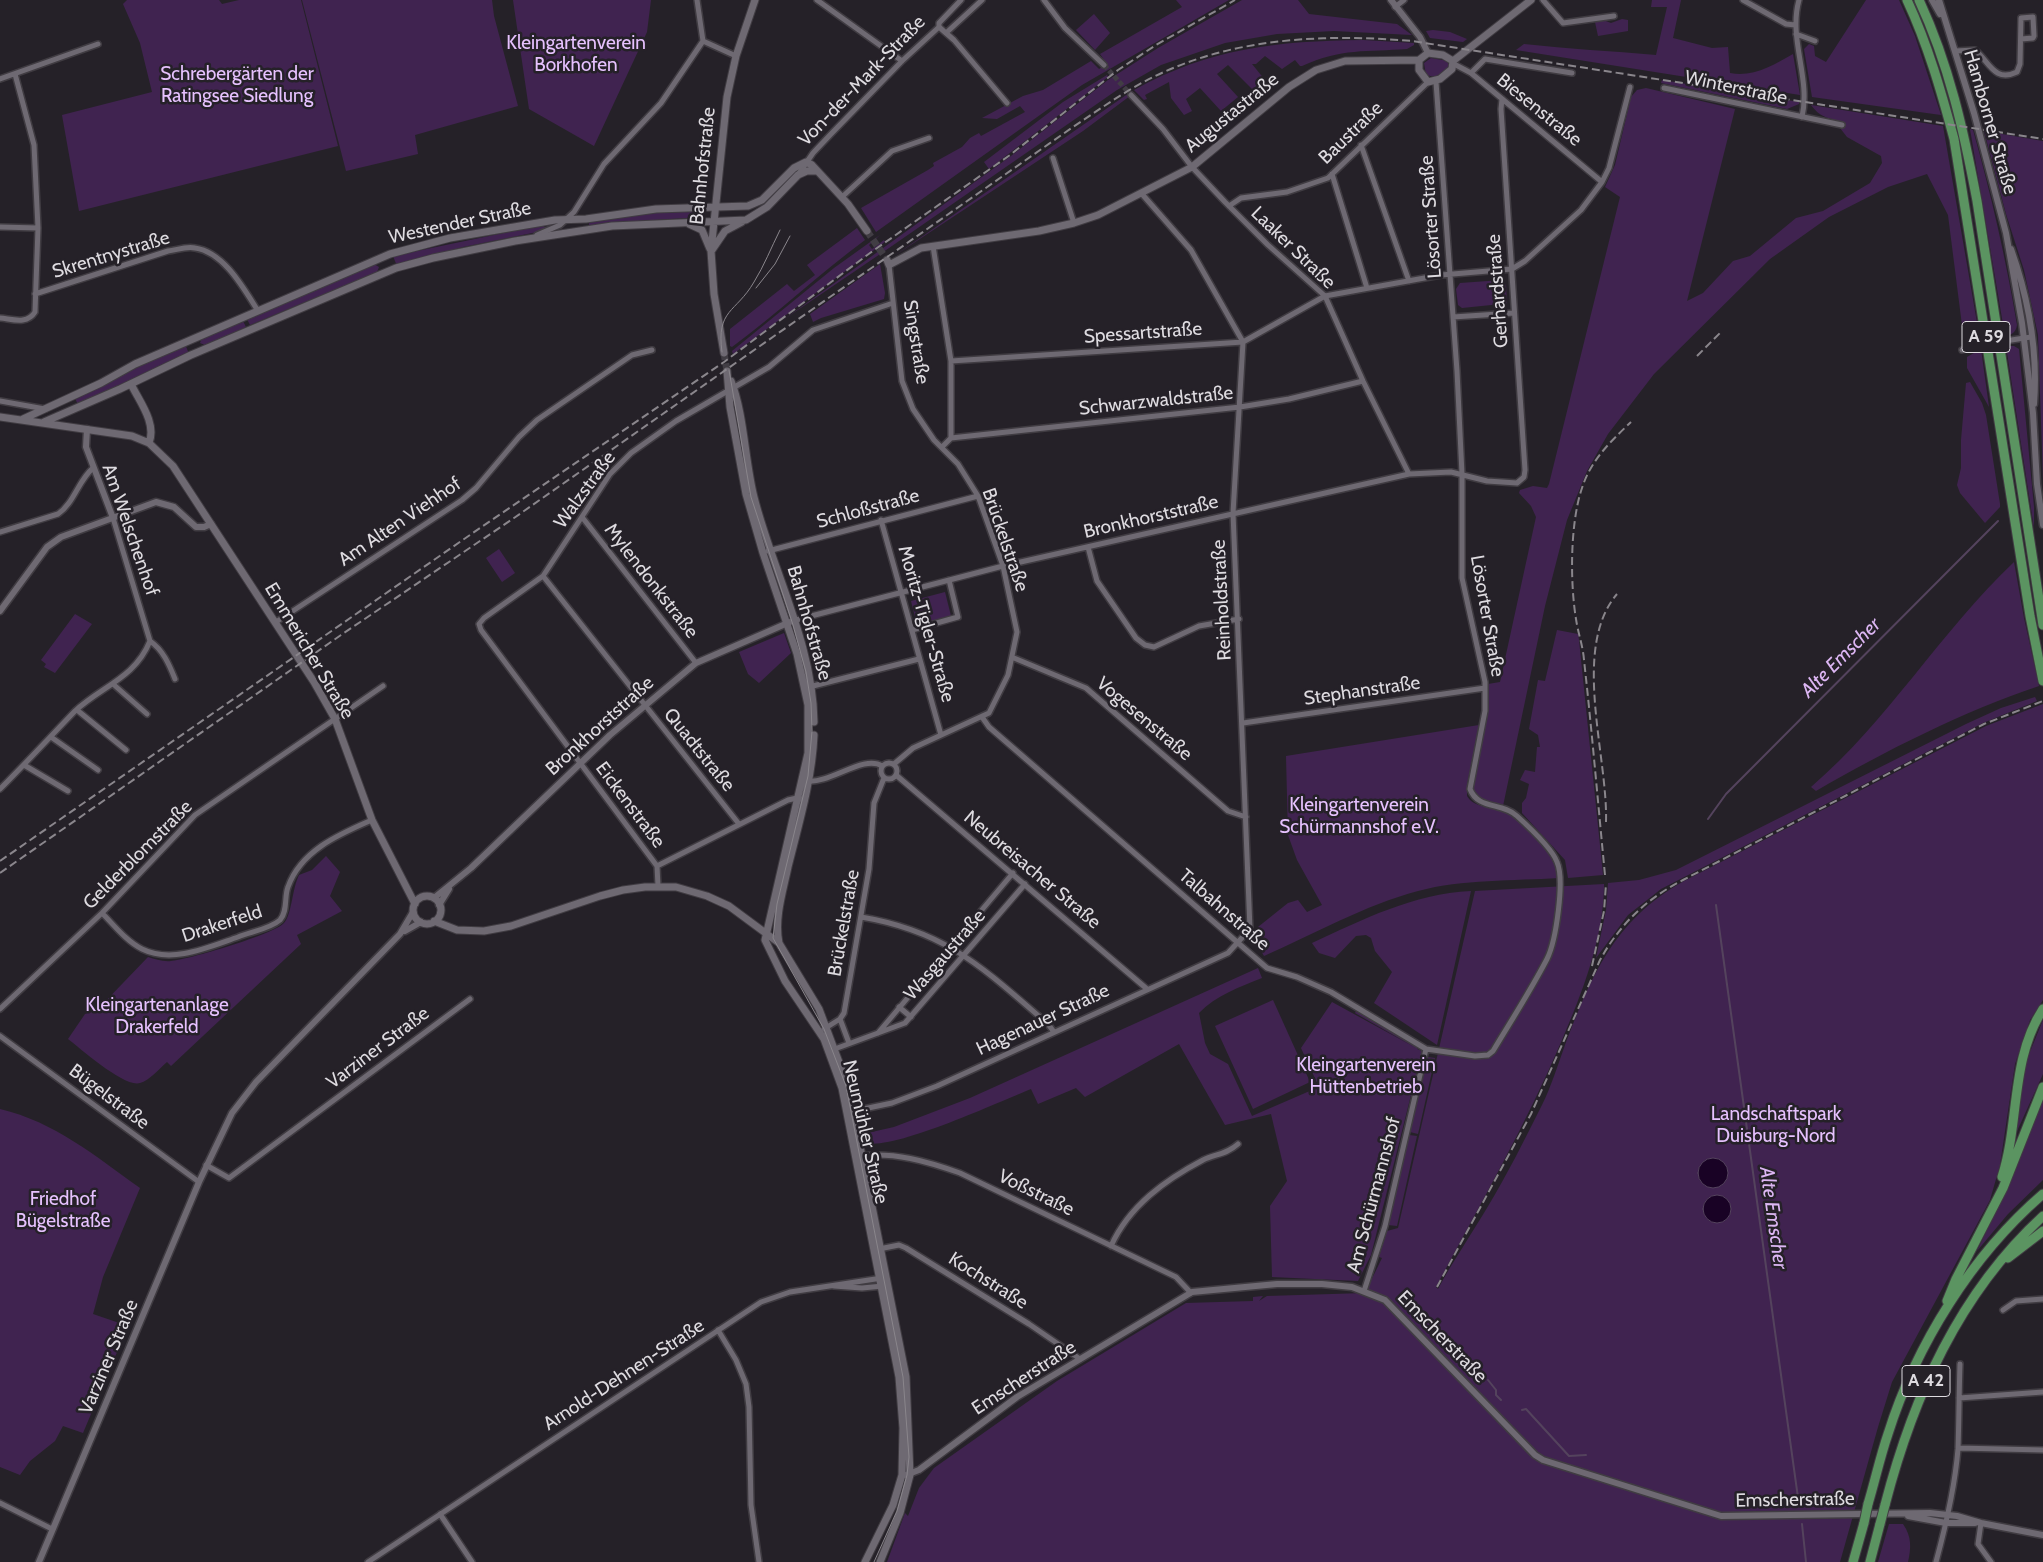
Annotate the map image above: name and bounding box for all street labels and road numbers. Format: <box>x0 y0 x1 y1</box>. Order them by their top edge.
street label: Von-der-Mark-Straße <box>794 11 930 151</box>
street label: Hamborner Straße <box>1958 47 2022 197</box>
street label: Winterstraße <box>1683 66 1789 110</box>
street label: Augustastraße <box>1180 68 1284 158</box>
street label: Biesenstraße <box>1492 69 1586 151</box>
street label: Baustraße <box>1314 97 1388 169</box>
street label: Bahnhofstraße <box>685 106 721 226</box>
street label: Lösorter Straße <box>1415 155 1447 279</box>
street label: Westender Straße <box>387 197 533 249</box>
street label: Laaker Straße <box>1246 202 1340 294</box>
street label: Skrentnystraße <box>50 226 172 284</box>
street label: Gerhardstraße <box>1483 233 1513 349</box>
street label: Singstraße <box>898 298 934 386</box>
street label: Spessartstraße <box>1083 317 1203 349</box>
road number: A 59 <box>1962 322 2010 352</box>
street label: Schwarzwaldstraße <box>1078 382 1234 420</box>
street label: Walzstraße <box>549 447 621 533</box>
street label: Am Welschenhof <box>97 461 163 599</box>
street label: Am Alten Viehhof <box>334 473 466 571</box>
street label: Schloßstraße <box>814 484 922 534</box>
street label: Brückelstraße <box>977 485 1033 595</box>
street label: Bronkhorststraße <box>1081 490 1221 544</box>
street label: Mylendonkstraße <box>599 519 703 643</box>
street label: Reinholdstraße <box>1207 539 1237 661</box>
street label: Moritz-Tigler-Straße <box>893 543 959 705</box>
street label: Lösorter Straße <box>1465 553 1509 679</box>
street label: Bahnhofstraße <box>782 563 836 683</box>
street label: Emmericher Straße <box>259 579 359 723</box>
street label: Bronkhorststraße <box>541 672 659 780</box>
street label: Vogesenstraße <box>1091 672 1197 766</box>
street label: Stephanstraße <box>1302 672 1422 710</box>
street label: Quadtstraße <box>659 704 739 796</box>
street label: Eickenstraße <box>590 757 670 853</box>
street label: Gelderblomstraße <box>79 796 197 914</box>
street label: Neubreisacher Straße <box>959 806 1105 934</box>
street label: Talbahnstraße <box>1174 864 1274 956</box>
street label: Brückelstraße <box>823 868 865 978</box>
street label: Drakerfeld <box>179 900 265 948</box>
street label: Wasgaustraße <box>899 905 991 1005</box>
street label: Hagenauer Straße <box>973 979 1113 1061</box>
street label: Varziner Straße <box>322 1002 434 1094</box>
street label: Neumühler Straße <box>837 1058 893 1206</box>
street label: Bügelstraße <box>64 1059 154 1135</box>
street label: Am Schürmannshof <box>1342 1115 1406 1275</box>
street label: Voßstraße <box>994 1165 1078 1221</box>
street label: Kochstraße <box>944 1248 1032 1314</box>
street label: Emscherstraße <box>1392 1286 1492 1388</box>
street label: Varziner Straße <box>75 1296 143 1418</box>
street label: Arnold-Dehnen-Straße <box>539 1314 709 1436</box>
street label: Emscherstraße <box>968 1336 1080 1420</box>
road number: A 42 <box>1902 1365 1950 1396</box>
street label: Emscherstraße <box>1735 1488 1855 1512</box>

